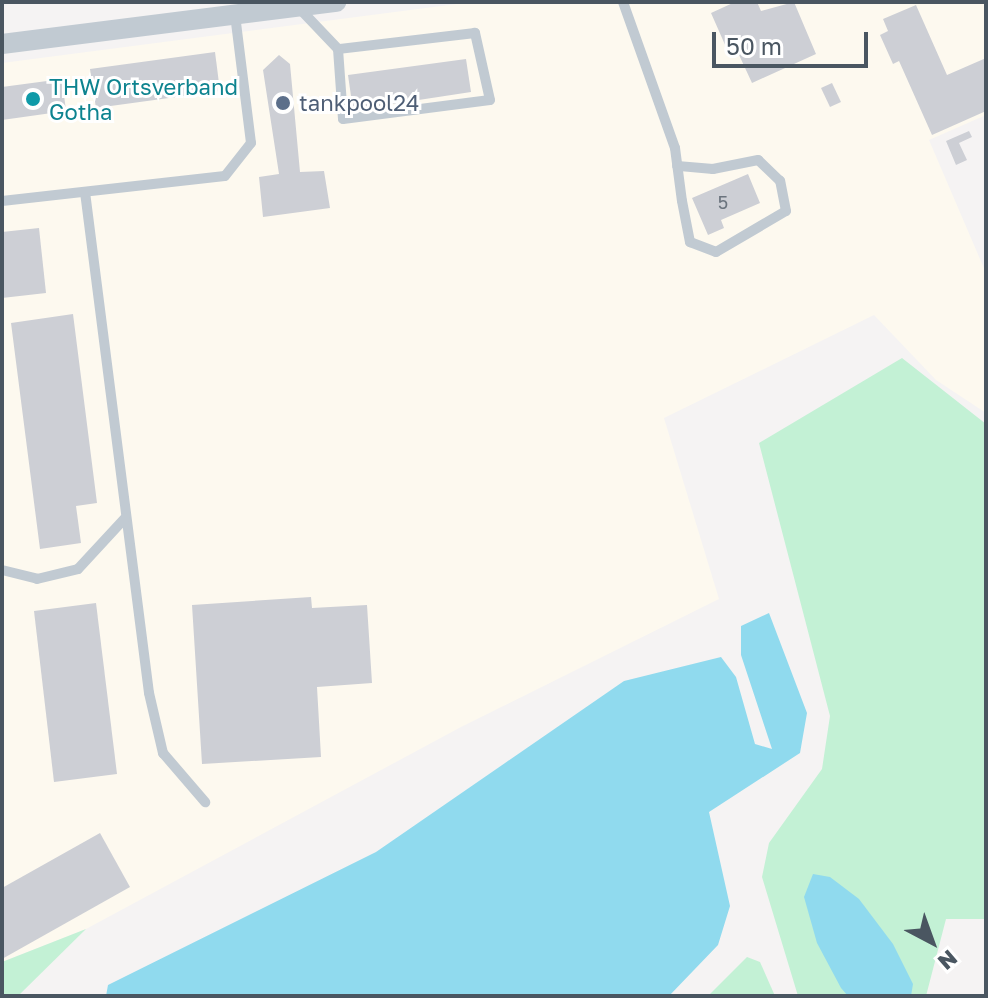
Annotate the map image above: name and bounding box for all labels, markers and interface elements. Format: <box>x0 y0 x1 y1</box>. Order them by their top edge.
scale bar <box>716 16 872 66</box>
text: 50 m <box>726 31 782 60</box>
place label: THW Ortsverband Gotha <box>49 73 238 124</box>
marker: THW Ortsverband Gotha <box>24 90 42 108</box>
place label: tankpool24 <box>299 90 419 116</box>
marker: tankpool24 <box>274 94 292 112</box>
house number: 5 <box>718 191 728 213</box>
north arrow <box>892 902 972 982</box>
text: N <box>933 945 963 976</box>

